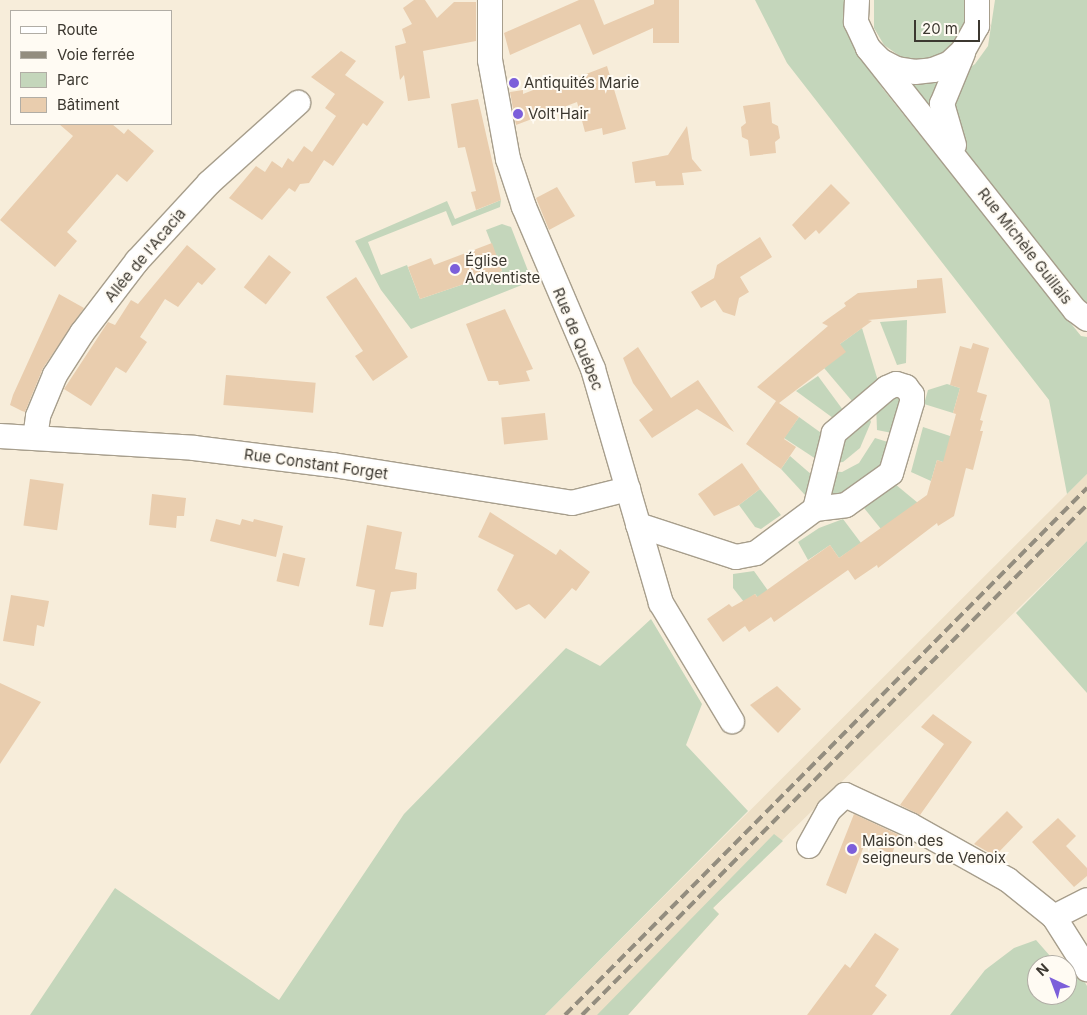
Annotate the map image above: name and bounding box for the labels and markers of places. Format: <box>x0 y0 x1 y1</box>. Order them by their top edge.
place label: Antiquités Marie <box>524 74 639 92</box>
marker: Antiquités Marie <box>508 77 520 89</box>
place label: Volt'Hair <box>528 105 589 123</box>
marker: Volt'Hair <box>512 108 524 120</box>
place label: Église Adventiste <box>465 251 540 286</box>
marker: Église Adventiste <box>449 263 461 275</box>
place label: Maison des seigneurs de Venoix <box>862 831 1006 866</box>
marker: Maison des seigneurs de Venoix <box>846 843 858 855</box>

